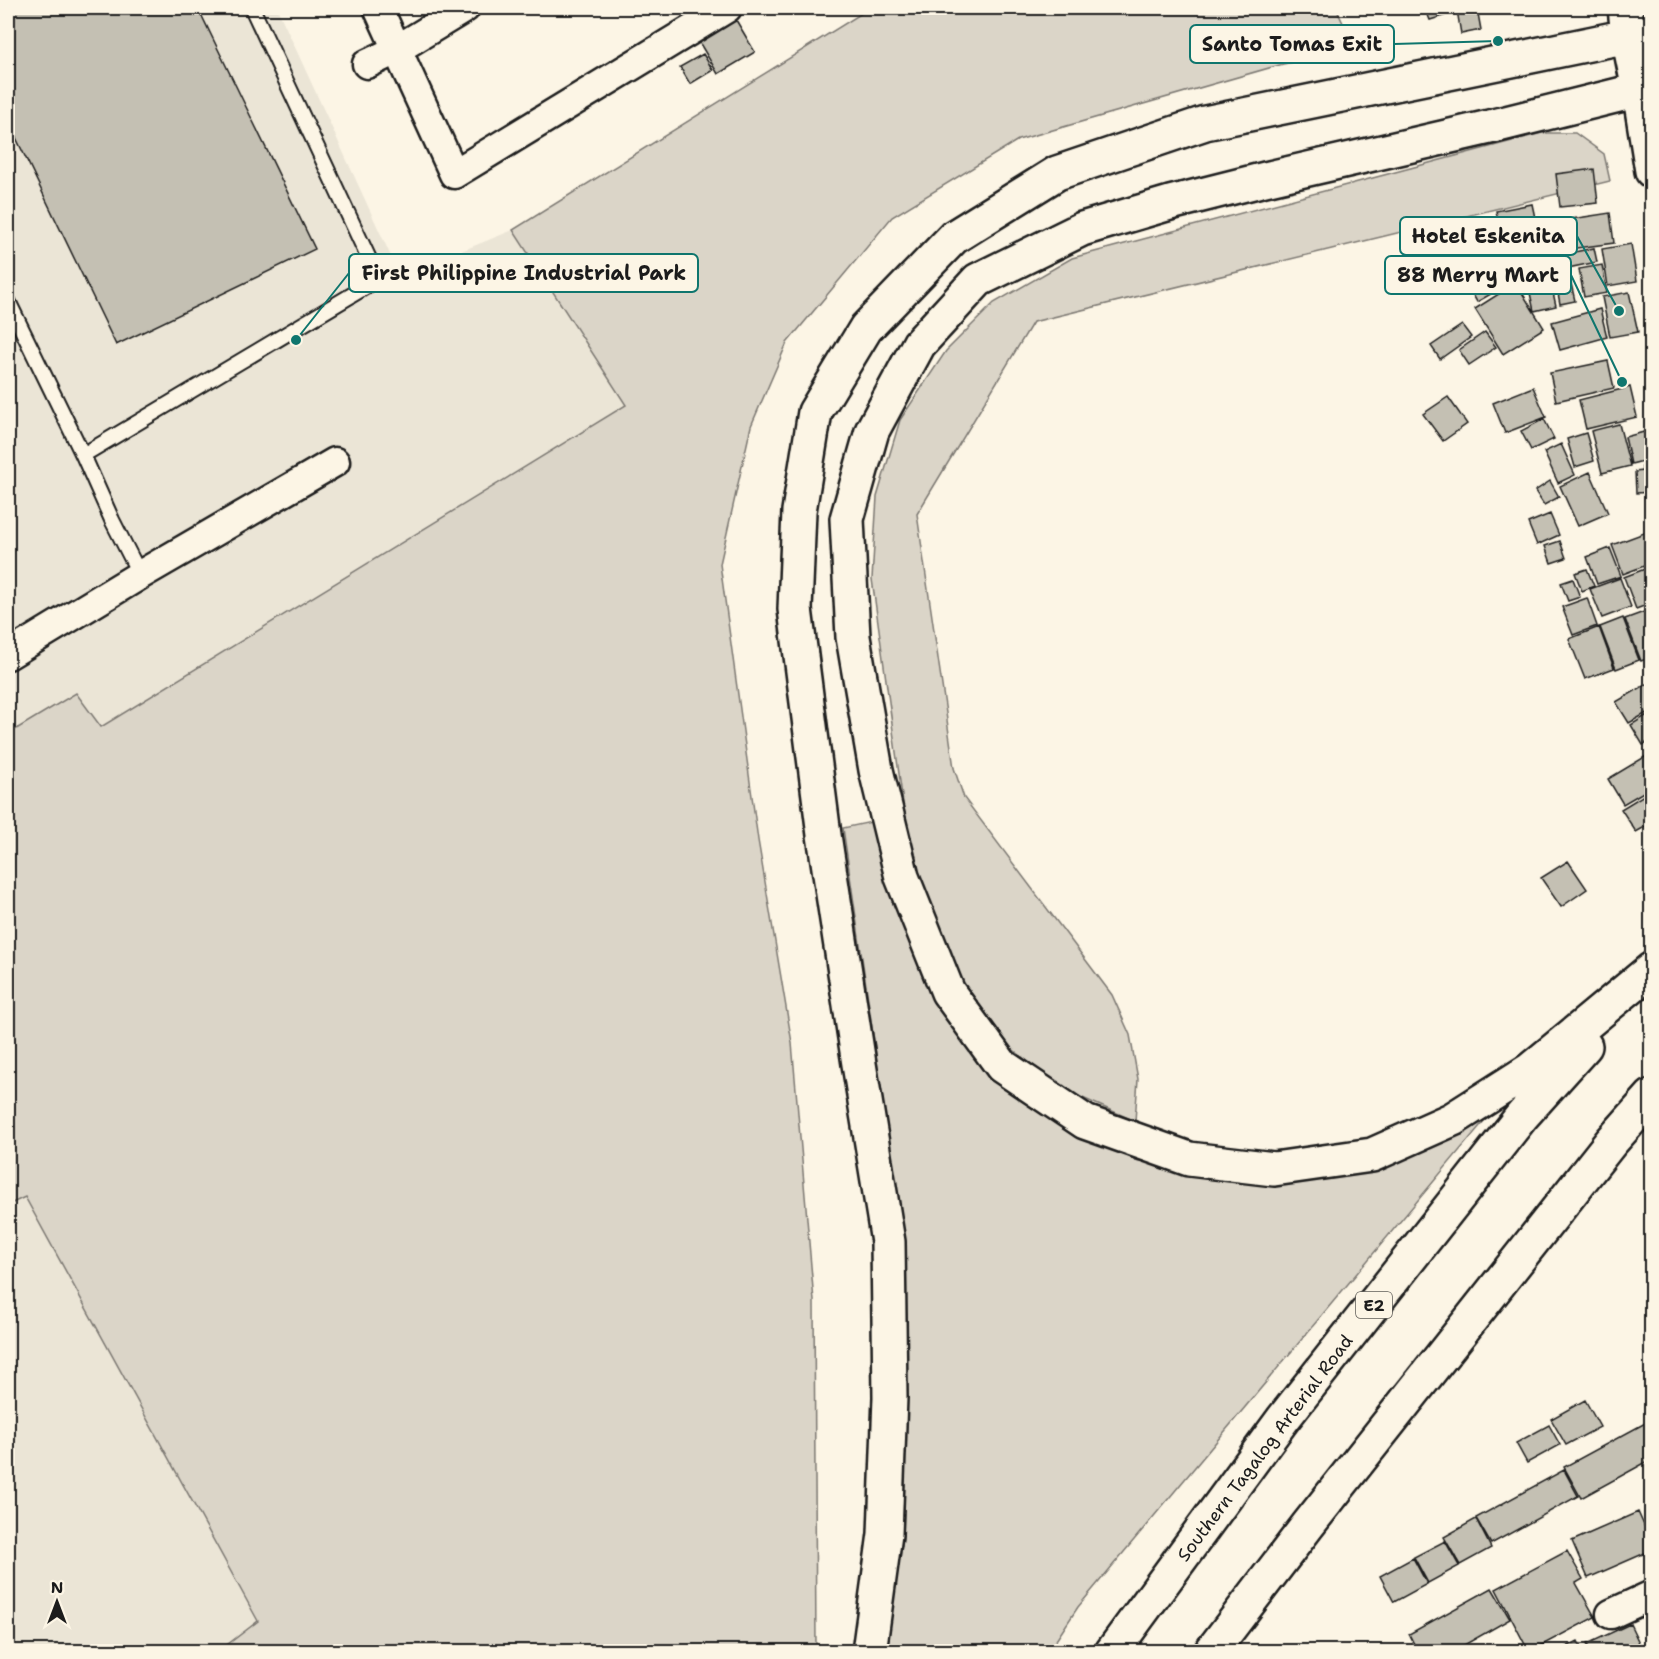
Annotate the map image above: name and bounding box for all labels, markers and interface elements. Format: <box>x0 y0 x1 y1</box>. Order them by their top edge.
callout: Santo Tomas Exit <box>1190 25 1394 63</box>
text: Santo Tomas Exit <box>1202 31 1382 57</box>
callout: Hotel Eskenita <box>1400 217 1577 255</box>
text: Hotel Eskenita <box>1411 223 1565 249</box>
callout: First Philippine Industrial Park <box>349 254 698 292</box>
callout: 88 Merry Mart <box>1385 256 1571 294</box>
text: First Philippine Industrial Park <box>362 260 686 286</box>
text: 88 Merry Mart <box>1397 262 1559 288</box>
road number: E2 <box>1356 1292 1392 1318</box>
street label: Southern Tagalog Arterial Road <box>1172 1330 1358 1566</box>
north arrow <box>27 1572 87 1632</box>
text: N <box>51 1577 63 1598</box>

